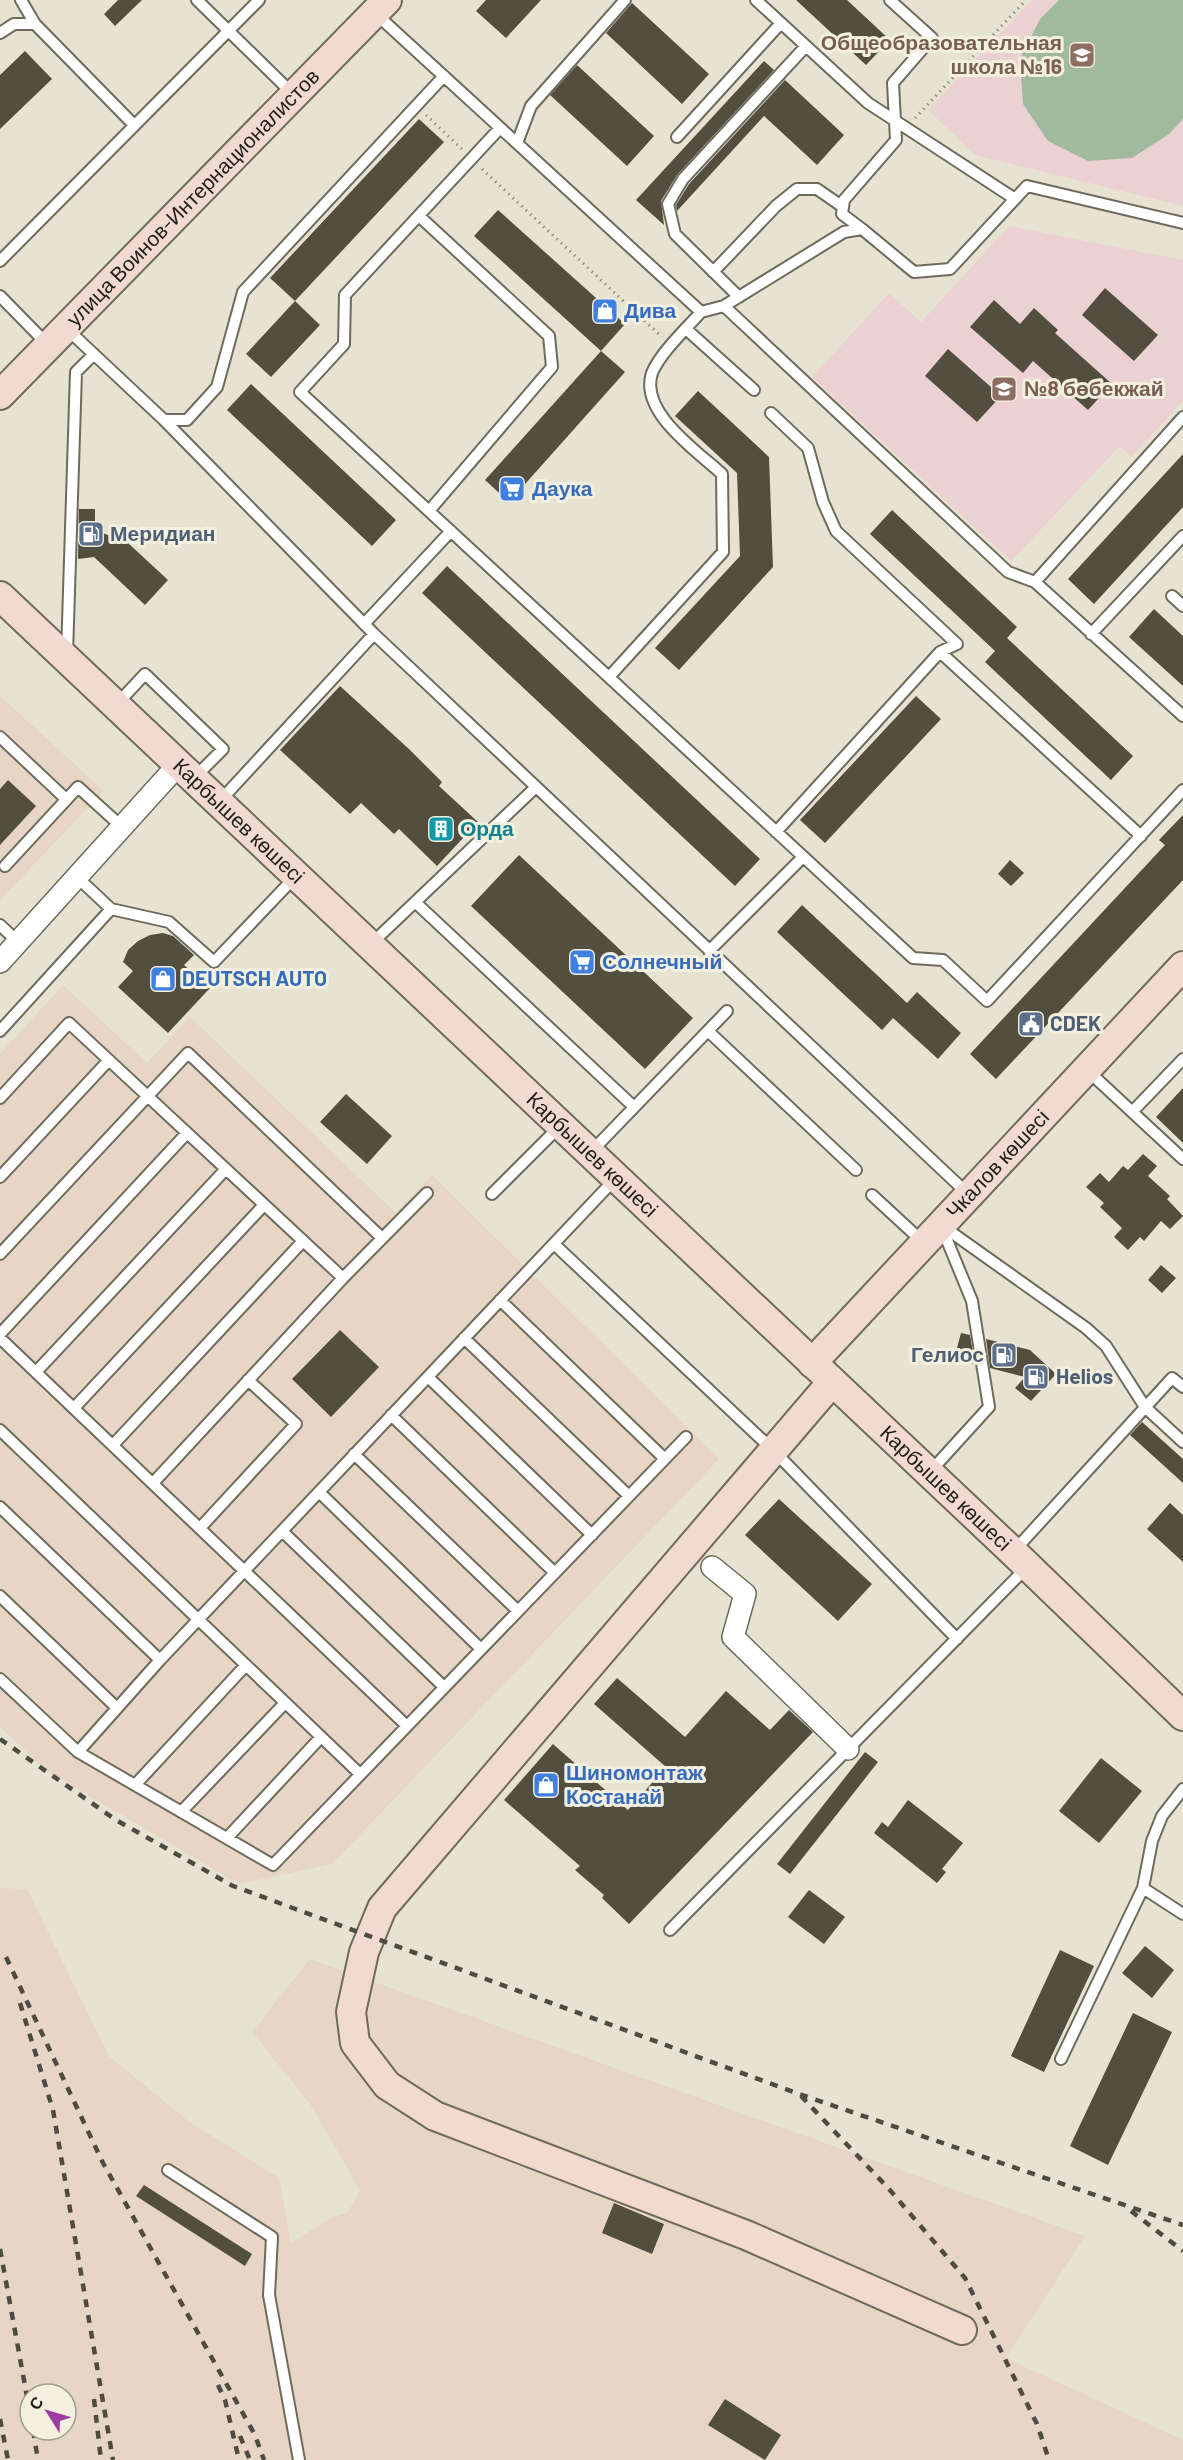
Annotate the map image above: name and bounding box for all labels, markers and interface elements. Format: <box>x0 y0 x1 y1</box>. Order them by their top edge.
place label: Общеобразовательная школа №16 <box>821 29 1062 78</box>
school or university icon: Общеобразовательная школа №16 <box>1067 40 1097 70</box>
street label: улица Воинов-Интернационалистов <box>61 63 324 331</box>
shop icon: Дива <box>590 296 620 326</box>
place label: Дива <box>624 297 677 322</box>
school or university icon: №8 бөбекжай <box>989 374 1019 404</box>
place label: №8 бөбекжай <box>1024 375 1164 400</box>
supermarket icon: Даука <box>497 474 527 504</box>
place label: Даука <box>532 475 593 500</box>
fuel station icon: Меридиан <box>76 519 106 549</box>
place label: Меридиан <box>110 520 216 545</box>
street label: Карбышев көшесі <box>169 752 310 888</box>
building icon: Орда <box>426 814 456 844</box>
place label: Орда <box>460 815 514 840</box>
supermarket icon: Солнечный <box>567 947 597 977</box>
place label: Солнечный <box>602 948 722 973</box>
shop icon: DEUTSCH AUTO <box>148 964 178 994</box>
place label: DEUTSCH AUTO <box>182 965 327 990</box>
public building icon: CDEK <box>1016 1009 1046 1039</box>
place label: CDEK <box>1050 1010 1101 1035</box>
street label: Карбышев көшесі <box>522 1086 664 1221</box>
street label: Чкалов көшесі <box>940 1104 1053 1223</box>
fuel station icon: Гелиос <box>989 1340 1019 1370</box>
place label: Гелиос <box>911 1341 984 1366</box>
fuel station icon: Helios <box>1021 1362 1051 1392</box>
place label: Helios <box>1056 1363 1113 1388</box>
street label: Карбышев көшесі <box>876 1419 1017 1555</box>
place label: Шиномонтаж Костанай <box>566 1759 704 1808</box>
shop icon: Шиномонтаж Костанай <box>531 1770 561 1800</box>
north arrow <box>18 2382 78 2442</box>
text: С <box>25 2392 47 2413</box>

